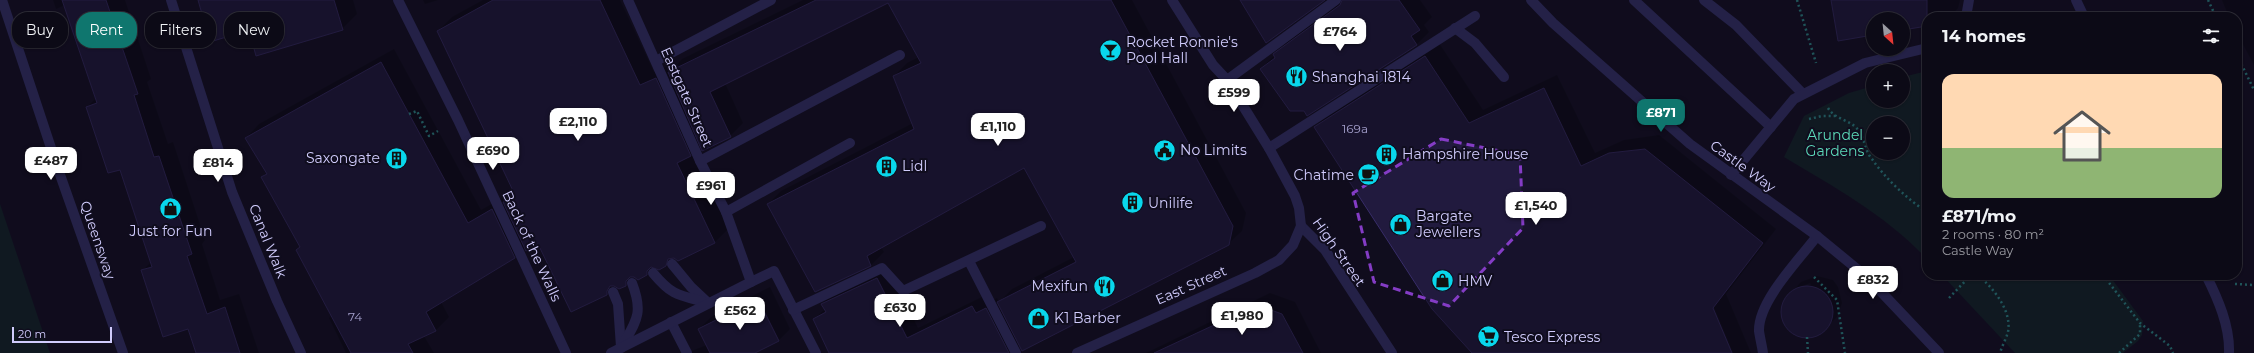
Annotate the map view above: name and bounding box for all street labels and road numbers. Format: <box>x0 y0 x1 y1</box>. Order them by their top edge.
street label: Eastgate Street <box>657 44 717 150</box>
street label: Castle Way <box>1707 136 1780 196</box>
street label: Back of the Walls <box>498 188 566 305</box>
street label: Queensway <box>76 198 120 282</box>
street label: Canal Walk <box>245 201 291 281</box>
street label: High Street <box>1309 214 1370 290</box>
street label: East Street <box>1153 261 1230 309</box>

